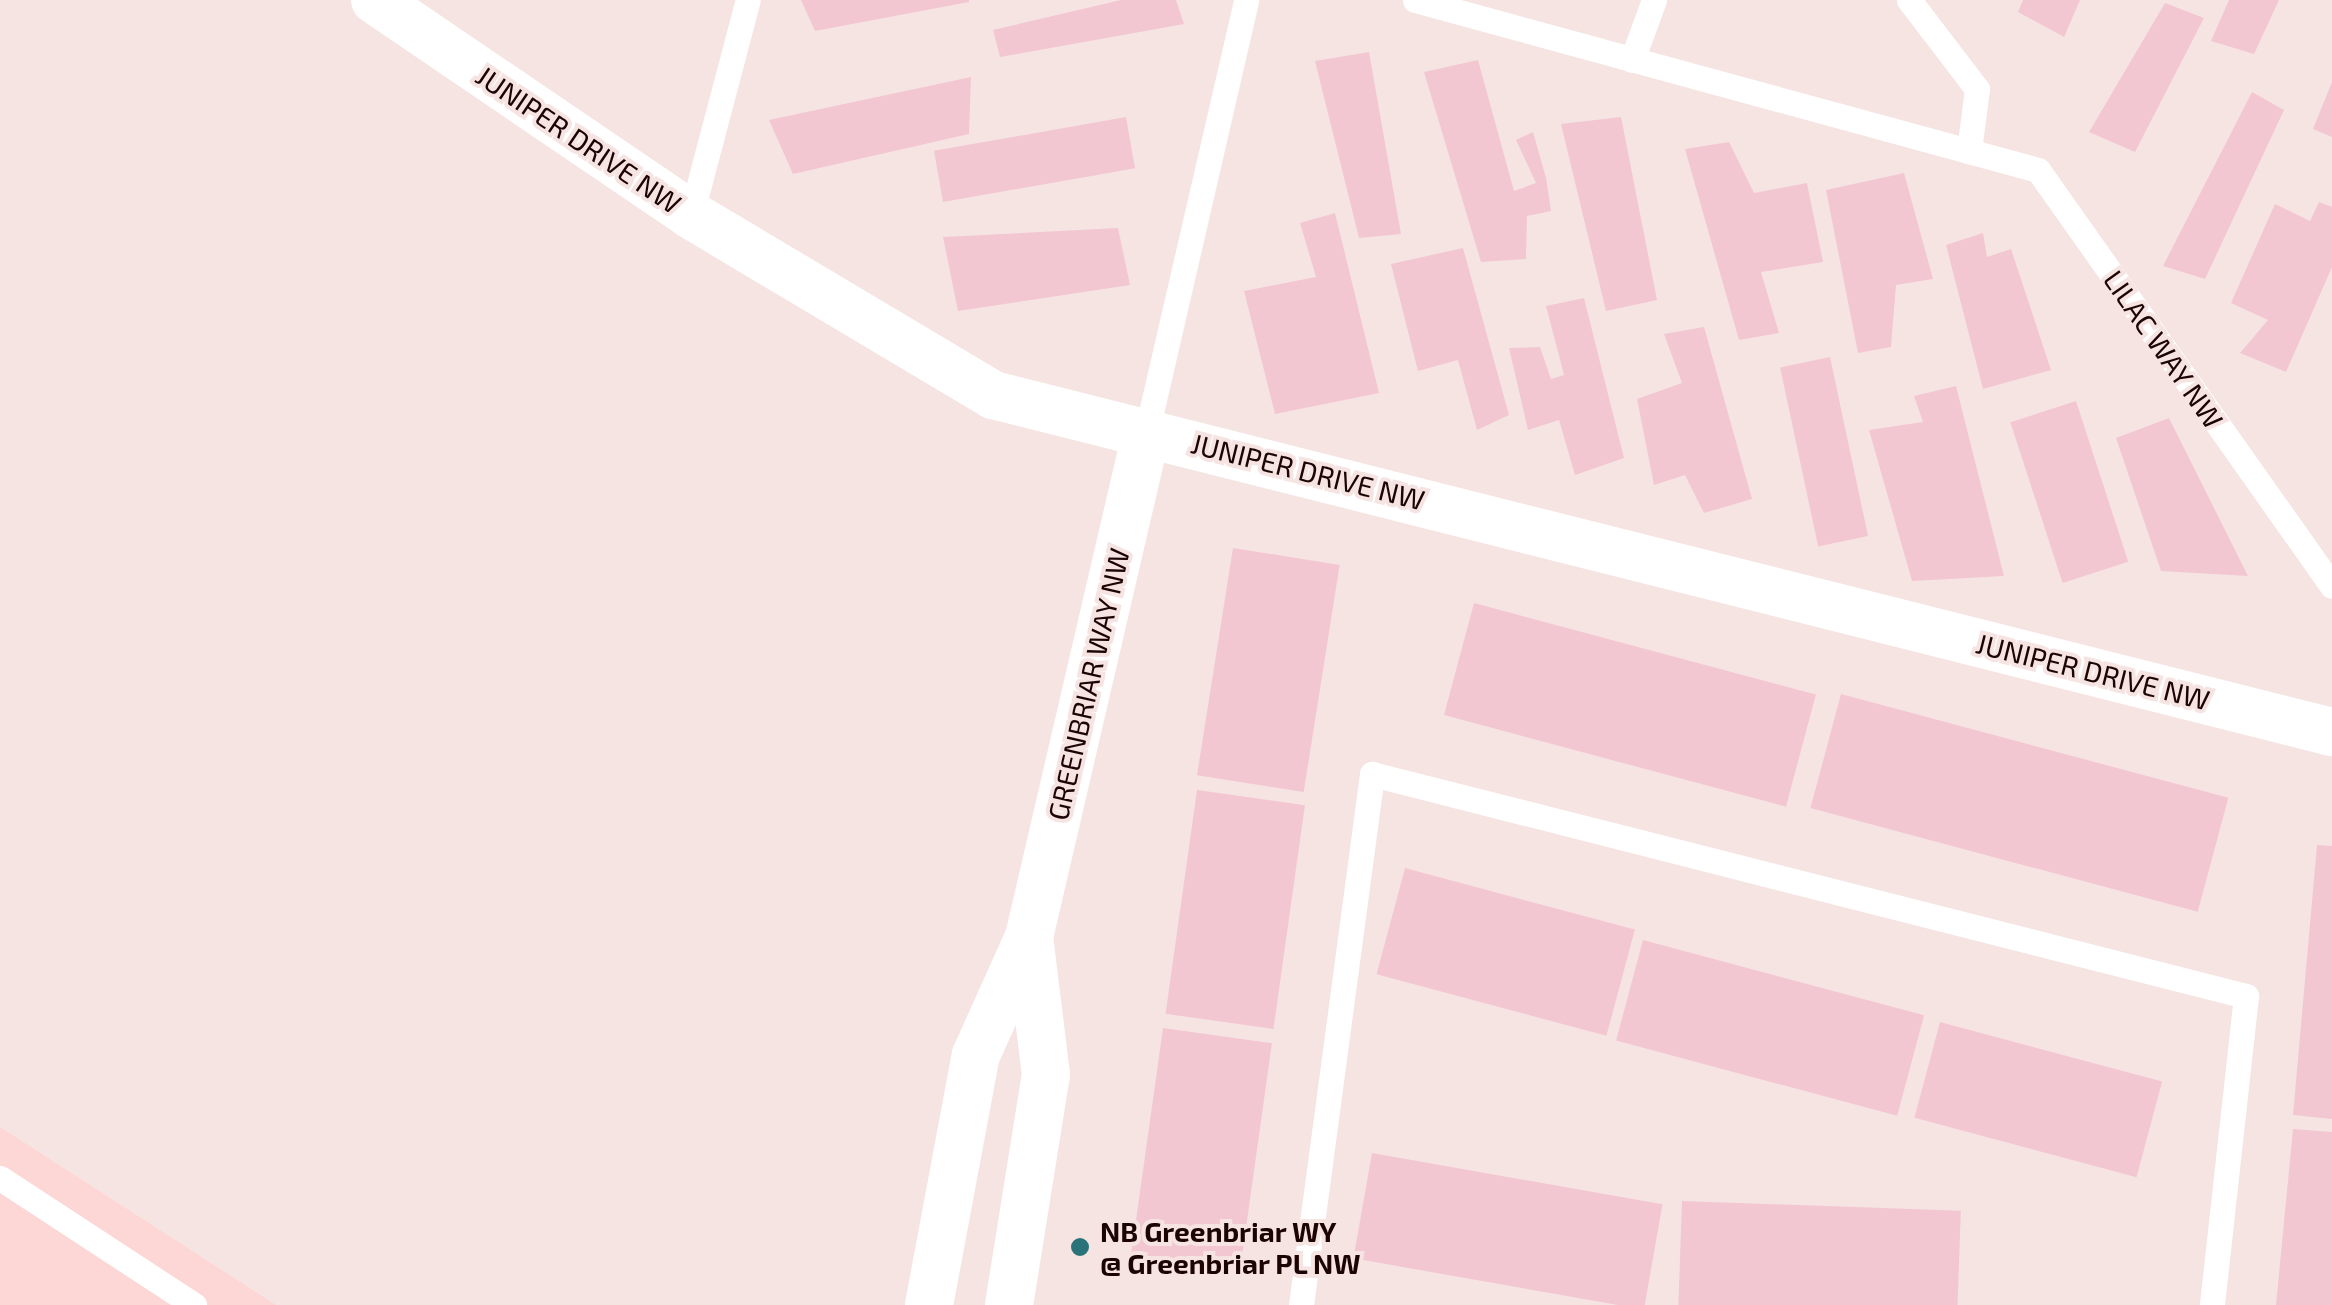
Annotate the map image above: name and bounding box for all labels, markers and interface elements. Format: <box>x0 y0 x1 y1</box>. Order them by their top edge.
street label: JUNIPER DRIVE NW <box>470 58 688 220</box>
street label: LILAC WAY NW <box>2097 263 2231 435</box>
street label: JUNIPER DRIVE NW <box>1188 426 1428 516</box>
street label: GREENBRIAR WAY NW <box>1040 544 1136 824</box>
street label: JUNIPER DRIVE NW <box>1973 626 2213 716</box>
place label: NB Greenbriar WY @ Greenbriar PL NW <box>1100 1214 1362 1280</box>
marker: NB Greenbriar WY @ Greenbriar PL NW <box>1069 1236 1091 1258</box>

